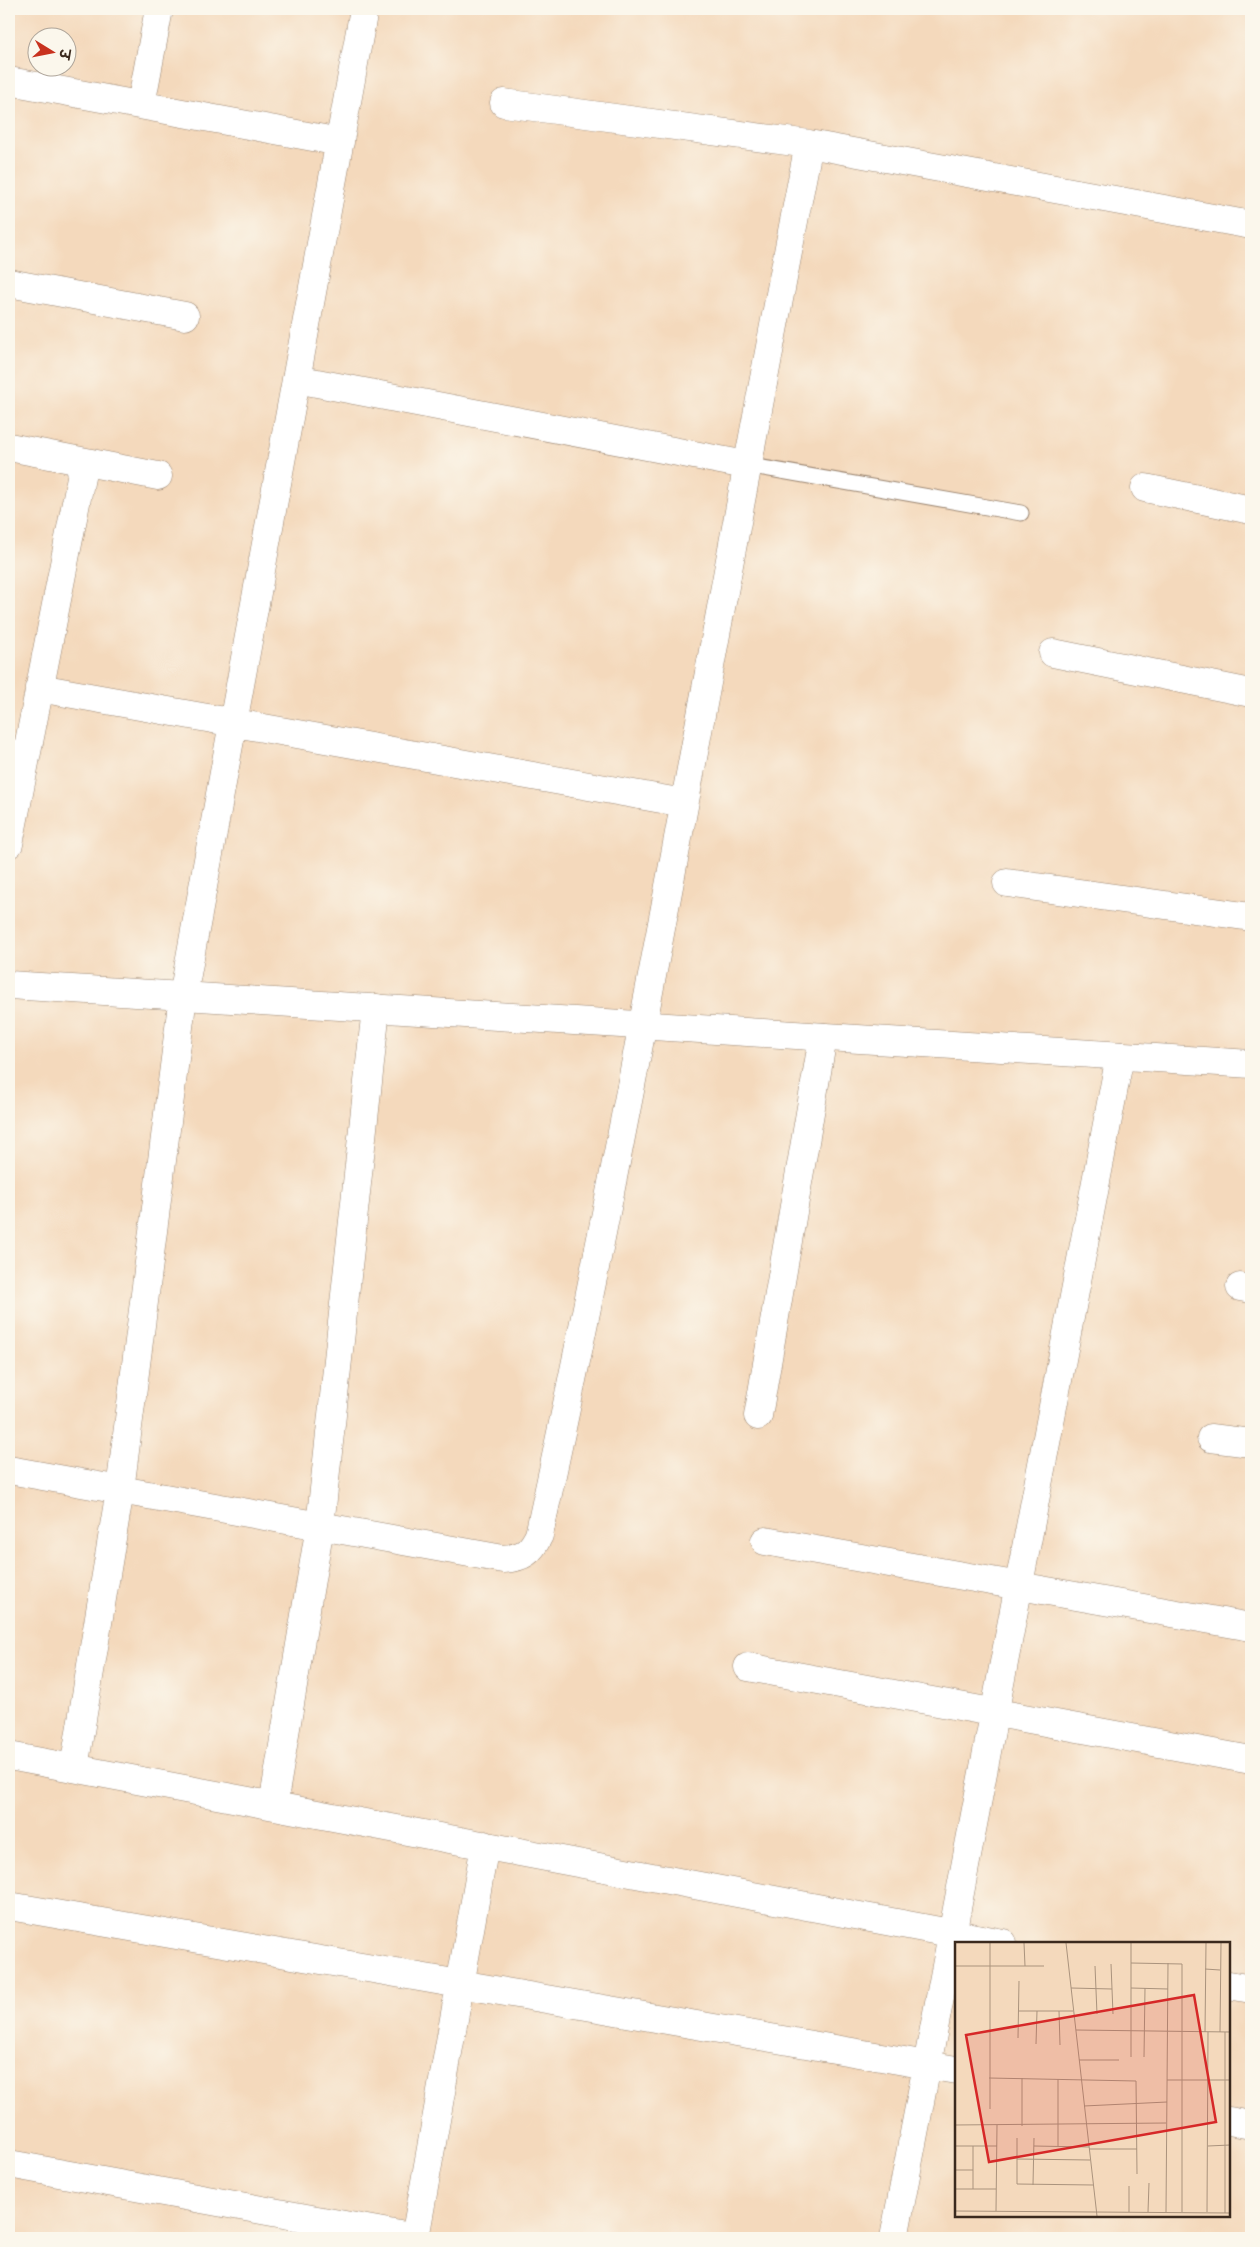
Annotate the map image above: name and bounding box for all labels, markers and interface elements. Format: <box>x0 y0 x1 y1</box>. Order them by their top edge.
north arrow <box>28 28 78 78</box>
text: उ <box>54 46 77 62</box>
inset map <box>955 1942 1230 2217</box>

